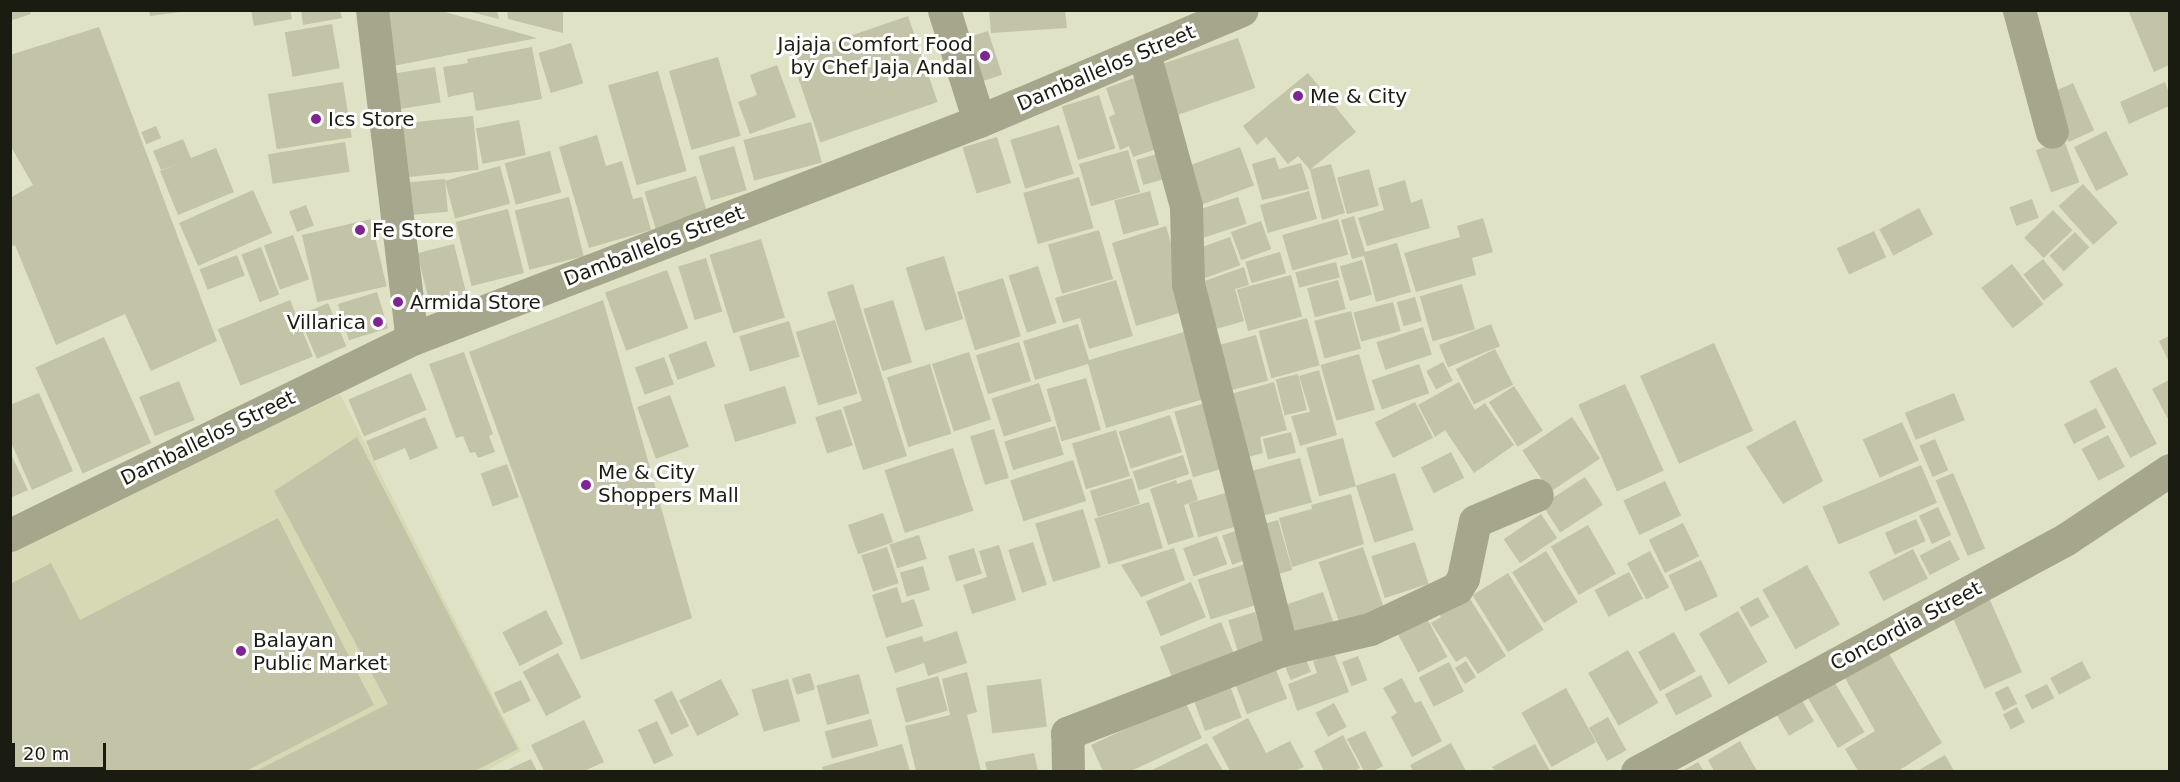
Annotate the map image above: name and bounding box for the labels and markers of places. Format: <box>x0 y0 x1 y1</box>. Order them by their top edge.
place label: Jajaja Comfort Food by Chef Jaja Andal <box>778 33 973 80</box>
marker: Jajaja Comfort Food by Chef Jaja Andal <box>978 49 992 63</box>
place label: Me & City <box>1310 84 1407 108</box>
marker: Me & City <box>1291 89 1305 103</box>
place label: Ics Store <box>328 107 415 131</box>
marker: Ics Store <box>309 112 323 126</box>
place label: Fe Store <box>372 218 454 242</box>
marker: Fe Store <box>353 223 367 237</box>
place label: Armida Store <box>410 290 541 314</box>
marker: Armida Store <box>391 295 405 309</box>
place label: Villarica <box>287 310 366 334</box>
marker: Villarica <box>371 315 385 329</box>
place label: Me & City Shoppers Mall <box>598 461 739 508</box>
marker: Me & City Shoppers Mall <box>579 478 593 492</box>
place label: Balayan Public Market <box>253 628 387 675</box>
marker: Balayan Public Market <box>234 644 248 658</box>

